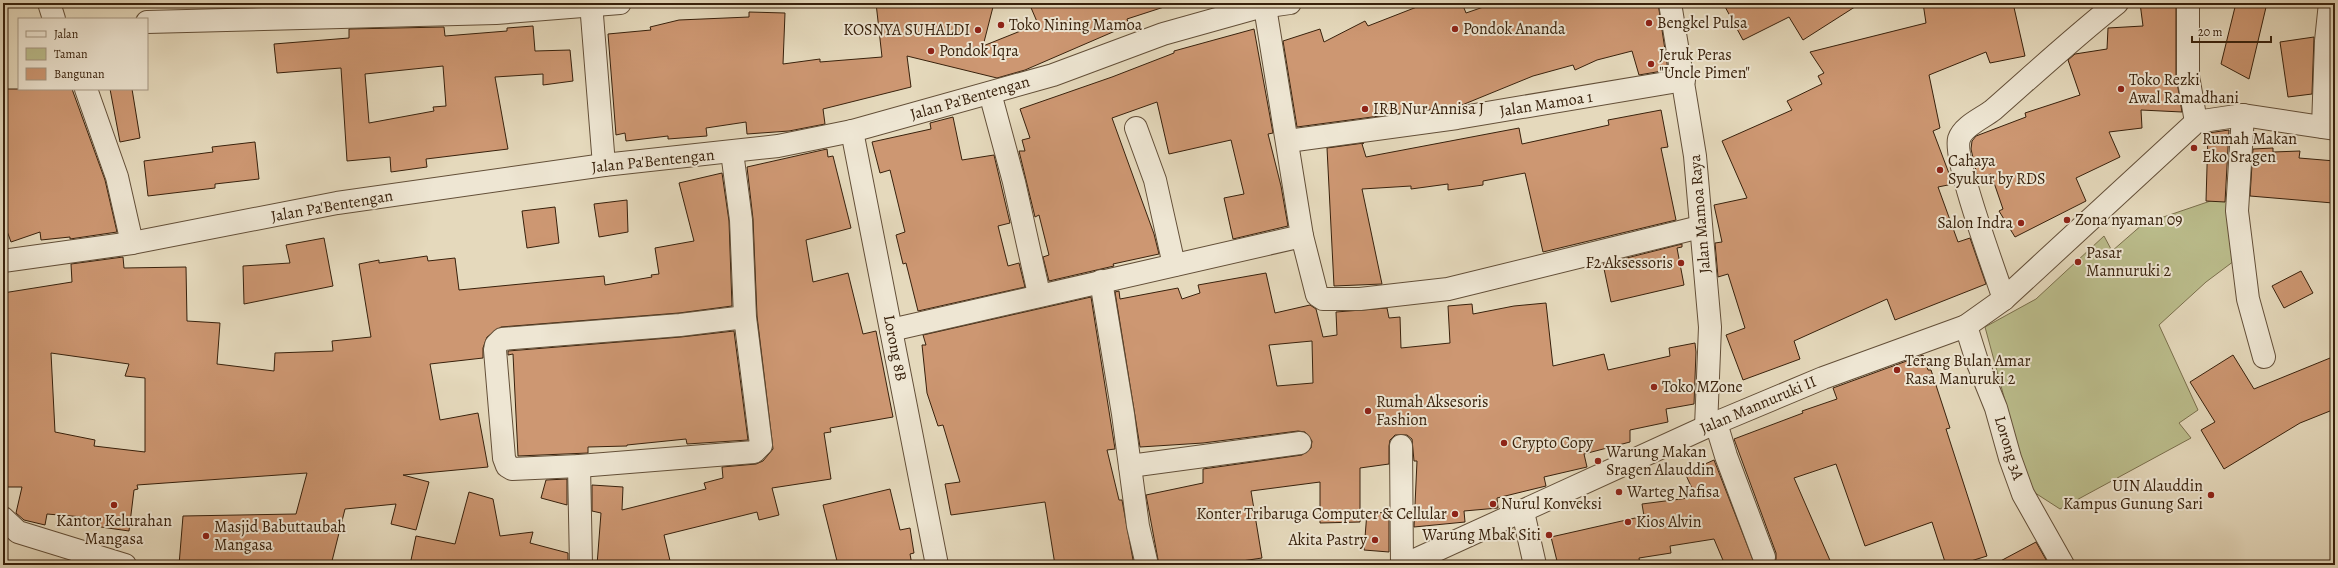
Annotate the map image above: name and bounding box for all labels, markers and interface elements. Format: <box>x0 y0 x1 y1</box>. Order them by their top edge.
place label: Bengkel Pulsa <box>1657 12 1748 34</box>
place label: Toko Nining Mamoa <box>1009 14 1143 36</box>
legend <box>18 18 148 90</box>
place label: Pondok Ananda <box>1463 18 1566 40</box>
marker: Bengkel Pulsa <box>1644 18 1654 28</box>
scale bar <box>2192 18 2271 44</box>
place label: KOSNYA SUHALDI <box>843 19 970 41</box>
marker: Toko Nining Mamoa <box>996 20 1006 30</box>
marker: Pondok Ananda <box>1450 24 1460 34</box>
text: 20 m <box>2198 24 2222 40</box>
marker: KOSNYA SUHALDI <box>973 25 983 35</box>
text: Jalan <box>54 26 79 42</box>
place label: Pondok Iqra <box>939 40 1019 62</box>
place label: Jeruk Peras "Uncle Pimen" <box>1659 44 1750 84</box>
text: Taman <box>54 46 88 62</box>
marker: Pondok Iqra <box>926 46 936 56</box>
marker: Jeruk Peras "Uncle Pimen" <box>1646 59 1656 69</box>
text: Bangunan <box>54 66 105 82</box>
place label: Toko Rezki Awal Ramadhani <box>2128 69 2239 109</box>
street label: Jalan Pa'Bentengan <box>908 70 1033 126</box>
marker: Toko Rezki Awal Ramadhani <box>2116 84 2126 94</box>
street label: Jalan Mamoa 1 <box>1498 86 1595 122</box>
place label: IRB Nur Annisa J <box>1373 98 1484 120</box>
marker: IRB Nur Annisa J <box>1360 104 1370 114</box>
place label: Rumah Makan Eko Sragen <box>2202 128 2297 168</box>
marker: Rumah Makan Eko Sragen <box>2189 143 2199 153</box>
street label: Jalan Pa'Bentengan <box>590 144 716 178</box>
place label: Cahaya Syukur by RDS <box>1948 150 2046 190</box>
street label: Jalan Mamoa Raya <box>1684 153 1716 274</box>
marker: Cahaya Syukur by RDS <box>1935 165 1945 175</box>
street label: Jalan Pa'Bentengan <box>269 184 395 228</box>
place label: Zona nyaman 09 <box>2075 209 2182 231</box>
place label: Salon Indra <box>1937 212 2014 234</box>
marker: Zona nyaman 09 <box>2062 215 2072 225</box>
marker: Salon Indra <box>2016 218 2026 228</box>
place label: Pasar Mannuruki 2 <box>2086 242 2171 282</box>
place label: F2 Aksessoris <box>1586 252 1673 274</box>
marker: Pasar Mannuruki 2 <box>2073 257 2083 267</box>
marker: F2 Aksessoris <box>1676 258 1686 268</box>
street label: Lorong 8B <box>878 313 912 383</box>
place label: Terang Bulan Amar Rasa Manuruki 2 <box>1905 350 2031 390</box>
marker: Terang Bulan Amar Rasa Manuruki 2 <box>1892 365 1902 375</box>
street label: Jalan Mannuruki II <box>1696 371 1820 439</box>
place label: Toko MZone <box>1662 376 1743 398</box>
marker: Toko MZone <box>1649 382 1659 392</box>
place label: Rumah Aksesoris Fashion <box>1376 391 1488 431</box>
marker: Rumah Aksesoris Fashion <box>1363 406 1373 416</box>
street label: Lorong 3A <box>1989 413 2029 483</box>
place label: Crypto Copy <box>1512 432 1594 454</box>
marker: Crypto Copy <box>1499 438 1509 448</box>
place label: Warung Makan Sragen Alauddin <box>1605 441 1715 481</box>
marker: Warung Makan Sragen Alauddin <box>1593 456 1603 466</box>
place label: UIN Alauddin Kampus Gunung Sari <box>2063 475 2203 515</box>
place label: Warteg Nafisa <box>1626 481 1720 503</box>
marker: Warteg Nafisa <box>1614 487 1624 497</box>
marker: UIN Alauddin Kampus Gunung Sari <box>2206 490 2216 500</box>
place label: Nurul Konveksi <box>1501 493 1602 515</box>
marker: Nurul Konveksi <box>1488 499 1498 509</box>
marker: Kantor Kelurahan Mangasa <box>109 500 119 510</box>
place label: Konter Tribaruga Computer & Cellular <box>1196 503 1447 525</box>
marker: Konter Tribaruga Computer & Cellular <box>1450 509 1460 519</box>
place label: Kantor Kelurahan Mangasa <box>56 510 172 550</box>
place label: Kios Alvin <box>1636 511 1702 533</box>
place label: Masjid Babuttaubah Mangasa <box>214 516 347 556</box>
marker: Kios Alvin <box>1623 517 1633 527</box>
place label: Warung Mbak Siti <box>1421 524 1541 546</box>
place label: Akita Pastry <box>1287 529 1368 551</box>
marker: Warung Mbak Siti <box>1544 530 1554 540</box>
marker: Masjid Babuttaubah Mangasa <box>201 531 211 541</box>
marker: Akita Pastry <box>1370 535 1380 545</box>

